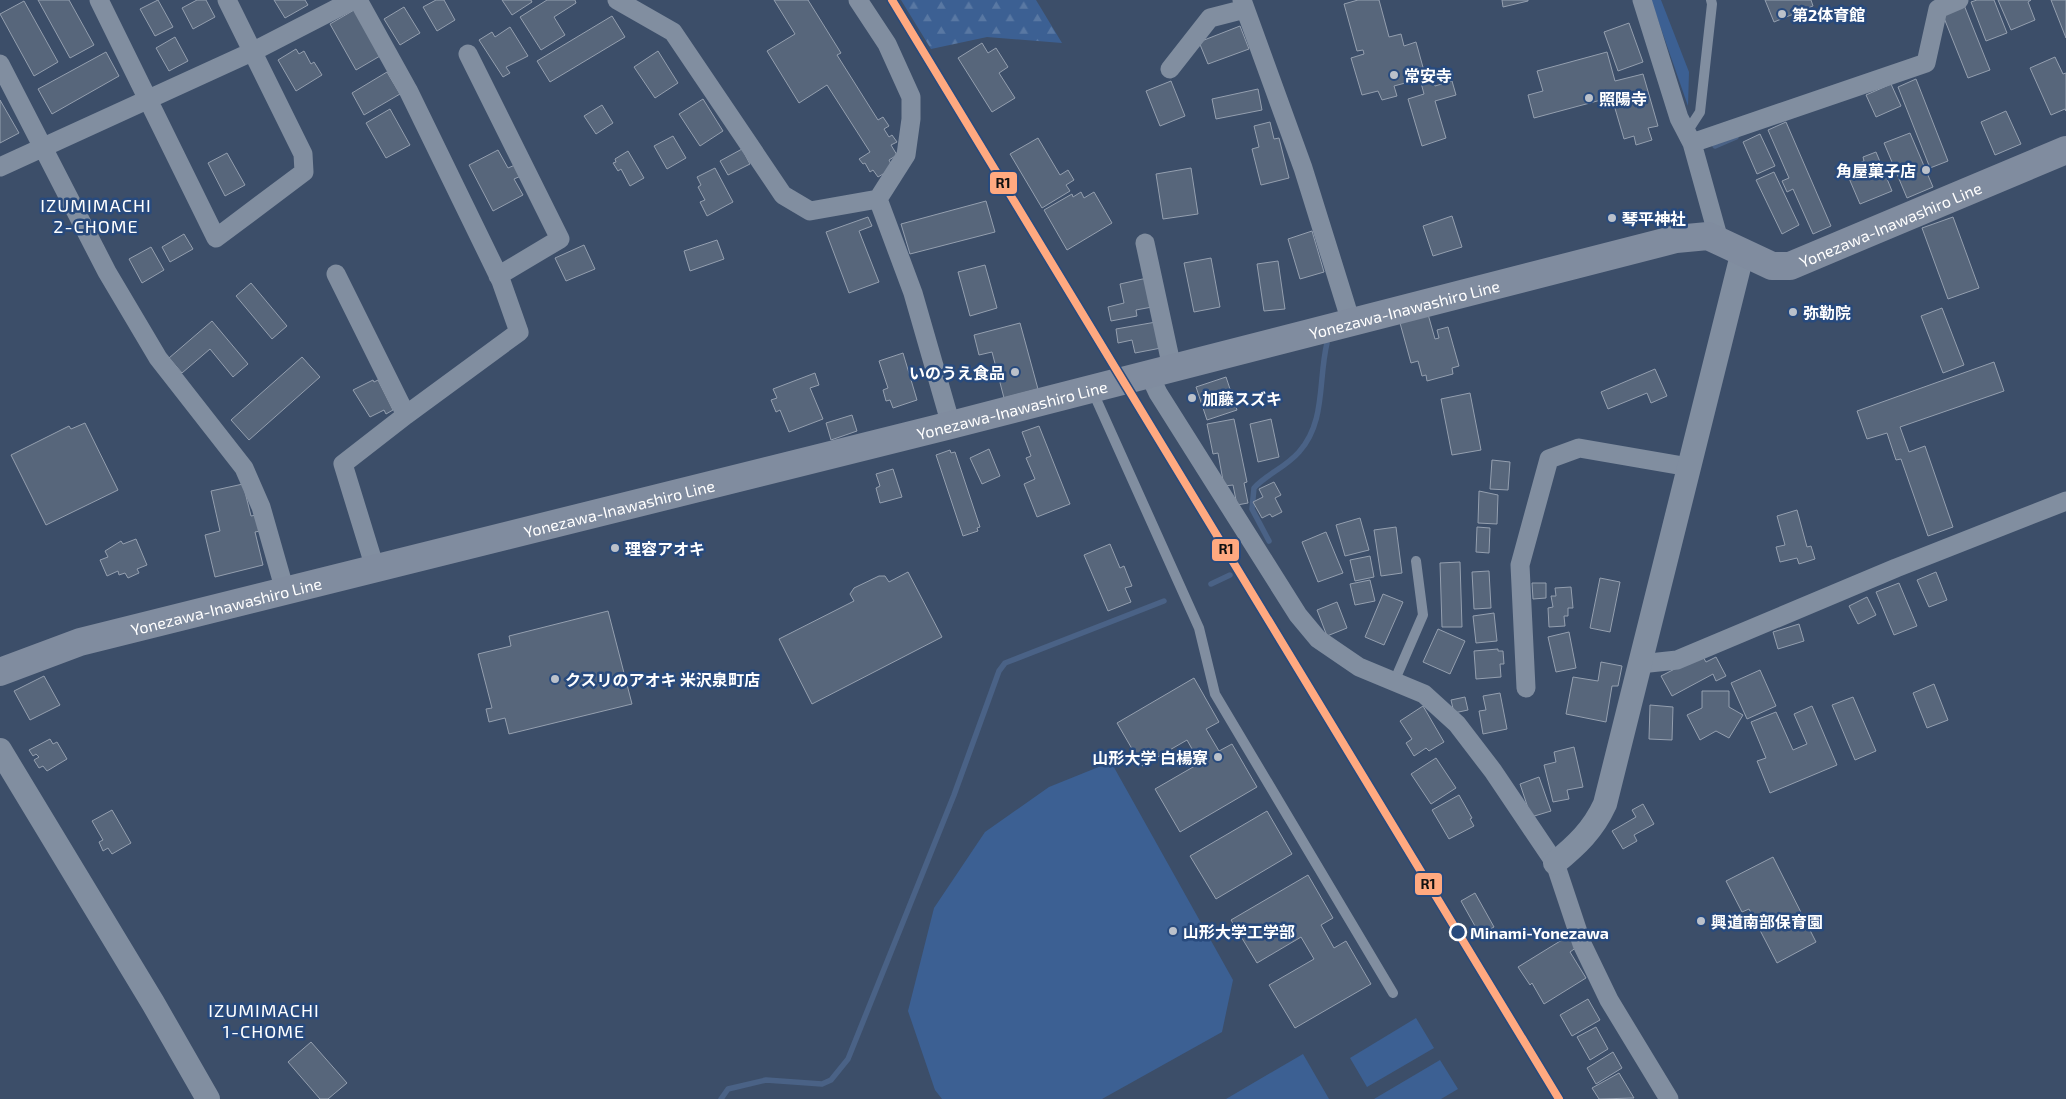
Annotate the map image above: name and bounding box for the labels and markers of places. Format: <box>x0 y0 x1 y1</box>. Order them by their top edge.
place label: 第2体育館 <box>1792 5 1865 24</box>
marker: 第2体育館 <box>1776 8 1788 20</box>
place label: 常安寺 <box>1404 66 1452 85</box>
marker: 常安寺 <box>1388 69 1400 81</box>
place label: 照陽寺 <box>1599 89 1647 108</box>
marker: 照陽寺 <box>1583 92 1595 104</box>
place label: 角屋菓子店 <box>1836 161 1916 180</box>
marker: 角屋菓子店 <box>1920 164 1932 176</box>
place label: 琴平神社 <box>1622 209 1686 228</box>
marker: 琴平神社 <box>1606 212 1618 224</box>
place label: 弥勒院 <box>1803 303 1851 322</box>
marker: 弥勒院 <box>1787 306 1799 318</box>
place label: いのうえ食品 <box>909 363 1005 382</box>
marker: いのうえ食品 <box>1009 366 1021 378</box>
place label: 加藤スズキ <box>1202 389 1282 408</box>
marker: 加藤スズキ <box>1186 392 1198 404</box>
place label: 理容アオキ <box>625 539 705 558</box>
marker: 理容アオキ <box>609 542 621 554</box>
place label: クスリのアオキ 米沢泉町店 <box>565 670 760 689</box>
marker: クスリのアオキ 米沢泉町店 <box>549 673 561 685</box>
place label: 山形大学 白楊寮 <box>1093 748 1208 767</box>
marker: 山形大学 白楊寮 <box>1212 751 1224 763</box>
place label: 興道南部保育園 <box>1711 912 1823 931</box>
marker: 興道南部保育園 <box>1695 915 1707 927</box>
place label: 山形大学工学部 <box>1183 922 1295 941</box>
marker: Minami-Yonezawa <box>1449 923 1467 941</box>
place label: Minami-Yonezawa <box>1470 923 1609 942</box>
marker: 山形大学工学部 <box>1167 925 1179 937</box>

